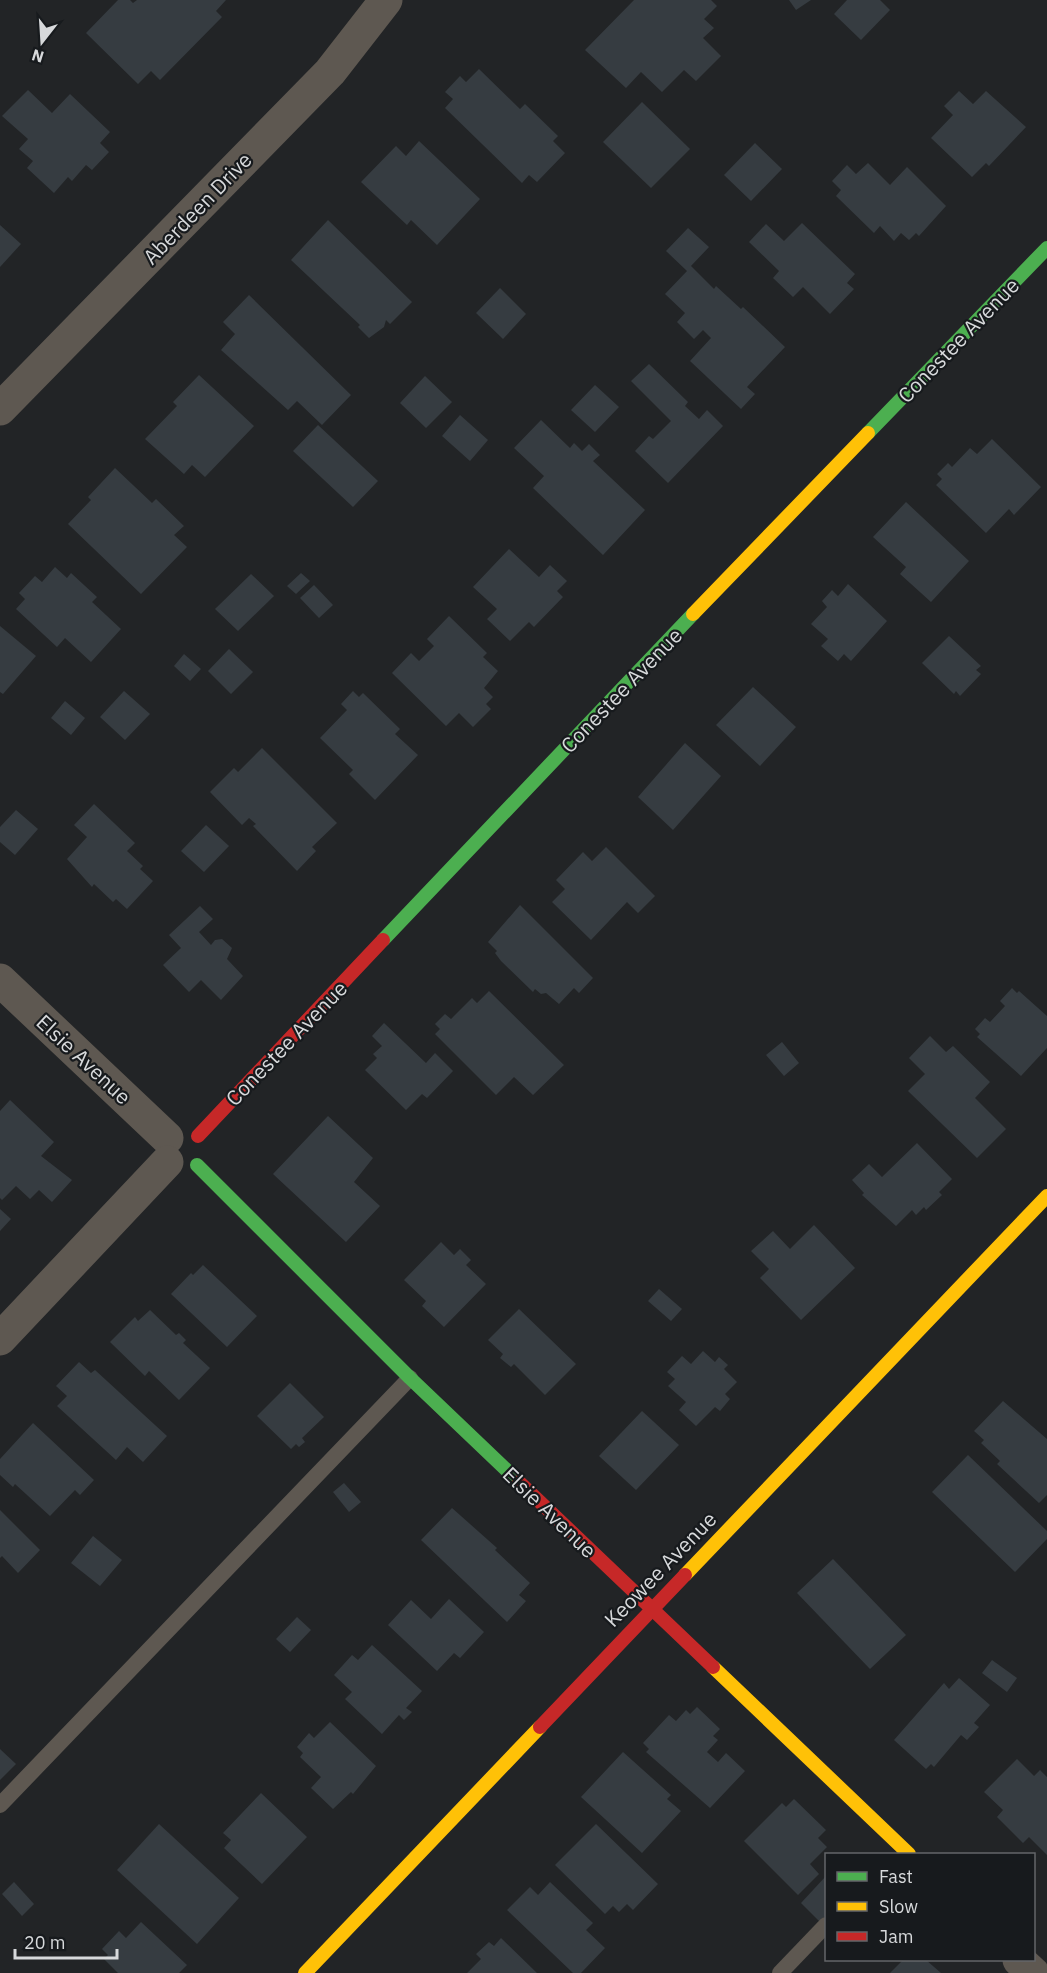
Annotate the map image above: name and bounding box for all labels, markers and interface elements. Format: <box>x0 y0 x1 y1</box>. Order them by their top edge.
north arrow <box>12 12 72 72</box>
text: N <box>29 45 46 68</box>
street label: Aberdeen Drive <box>136 146 258 270</box>
street label: Conestee Avenue <box>891 271 1025 409</box>
street label: Conestee Avenue <box>554 621 688 759</box>
street label: Conestee Avenue <box>219 974 353 1112</box>
street label: Elsie Avenue <box>31 1008 137 1110</box>
street label: Elsie Avenue <box>497 1460 603 1564</box>
street label: Keowee Avenue <box>598 1505 722 1633</box>
legend <box>825 1853 1035 1961</box>
text: Fast <box>879 1865 913 1888</box>
text: Slow <box>879 1895 918 1918</box>
scale bar <box>15 1922 117 1960</box>
text: Jam <box>879 1925 914 1948</box>
text: 20 m <box>24 1931 66 1954</box>

